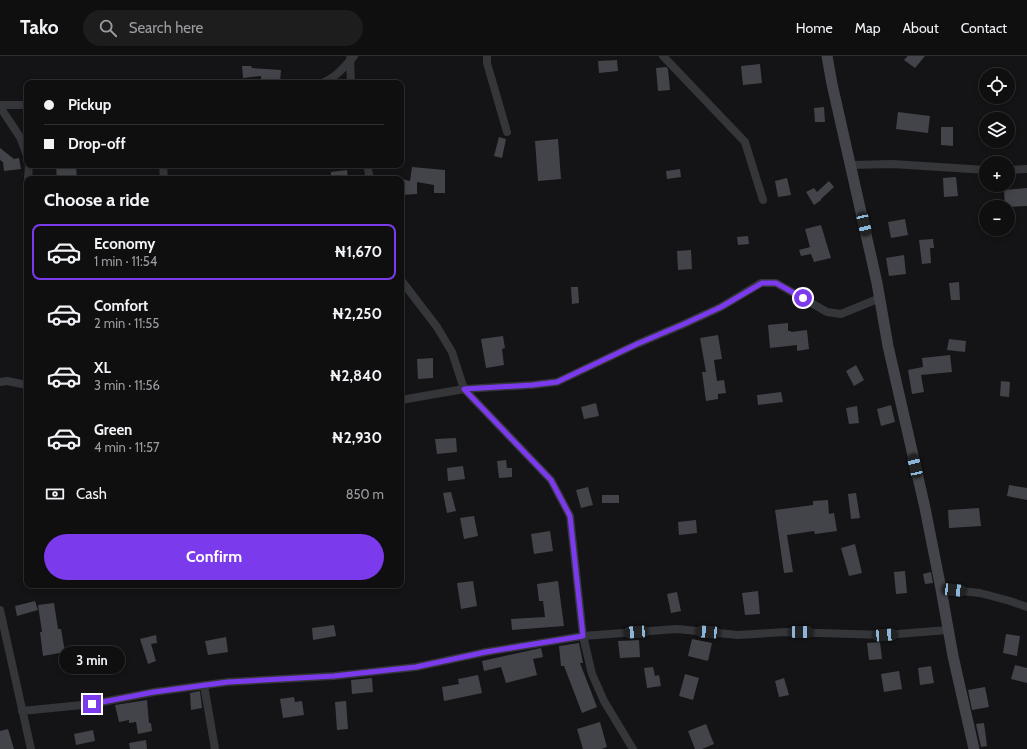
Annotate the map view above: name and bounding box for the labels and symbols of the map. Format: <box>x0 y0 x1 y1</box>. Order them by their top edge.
car <box>855 211 873 237</box>
route start <box>794 289 812 307</box>
car <box>906 453 924 479</box>
car <box>941 583 967 597</box>
car <box>624 625 648 639</box>
car <box>696 625 720 639</box>
car <box>789 626 813 638</box>
car <box>873 628 897 642</box>
callout: 3 min <box>59 646 125 674</box>
route end <box>83 695 101 713</box>

